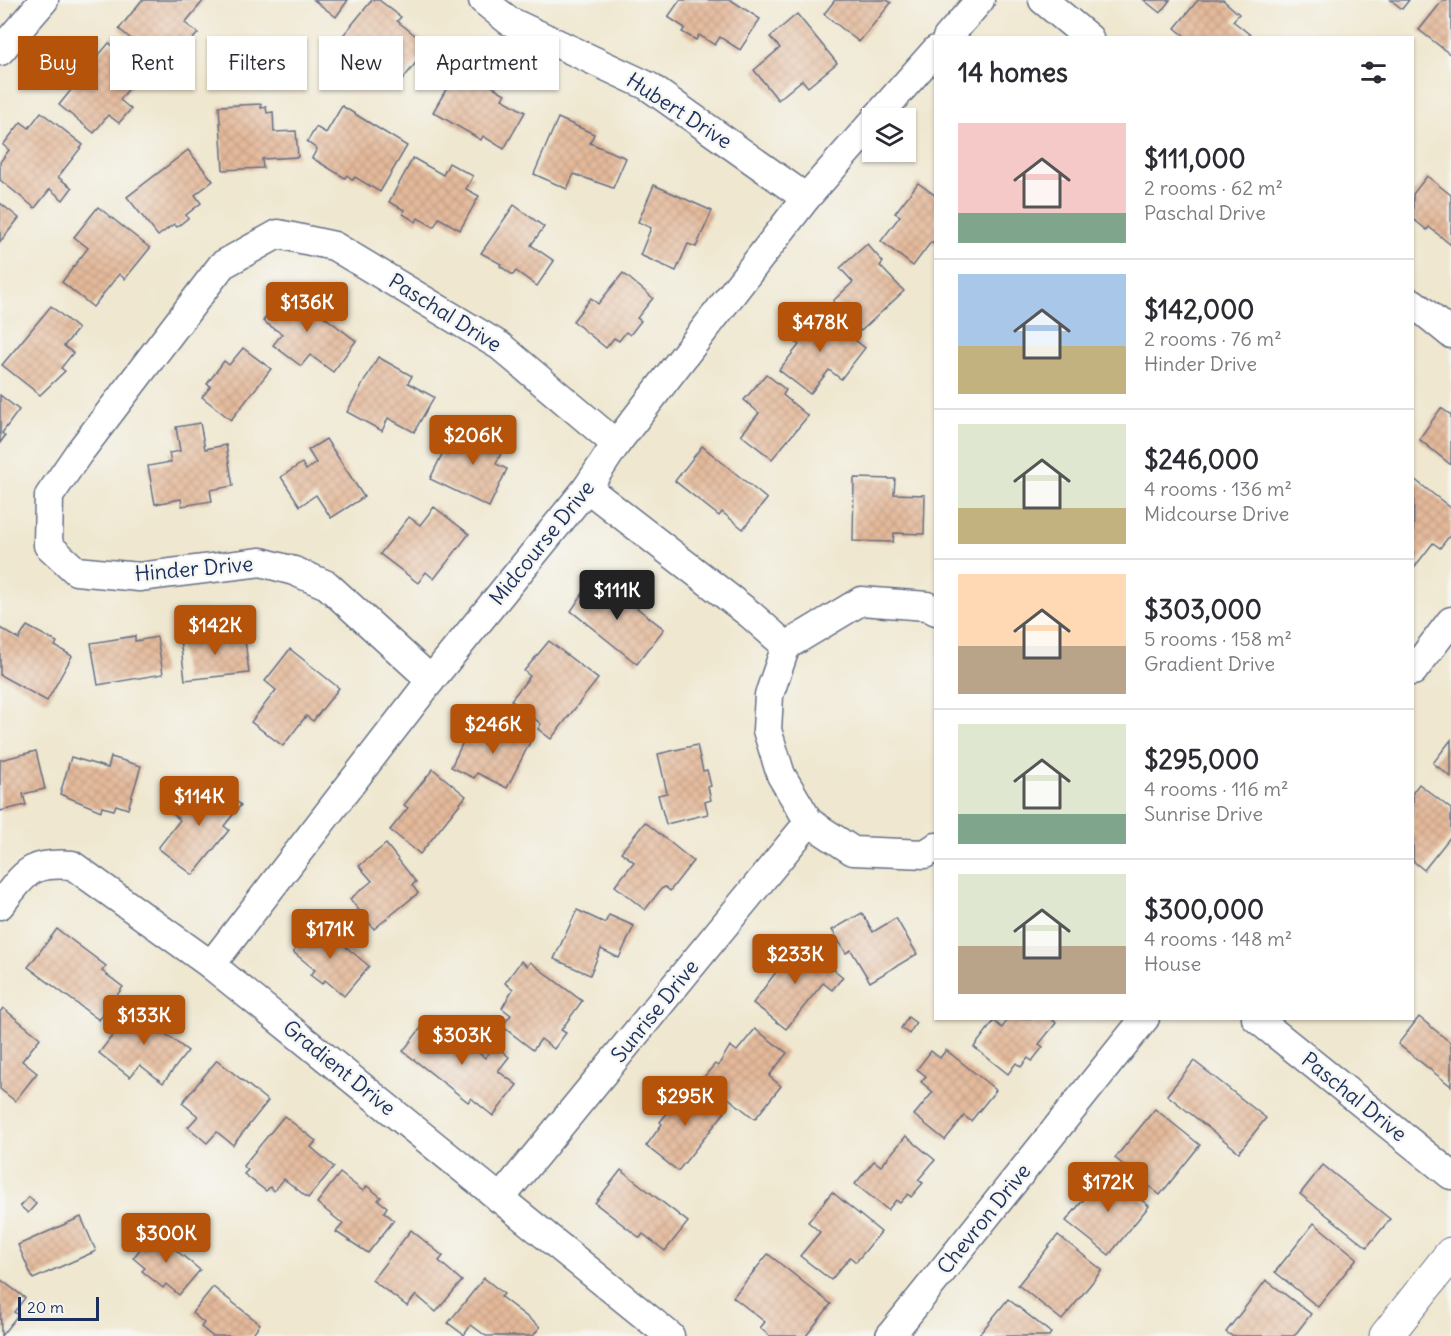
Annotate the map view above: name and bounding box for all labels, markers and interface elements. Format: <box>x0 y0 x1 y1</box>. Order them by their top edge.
chip: Buy <box>18 36 98 90</box>
chip: Rent <box>110 36 195 90</box>
chip: Filters <box>207 36 307 90</box>
chip: New <box>319 36 403 90</box>
chip: Apartment <box>415 36 559 90</box>
text: 14 homes <box>958 56 1068 89</box>
icon: filters <box>1357 56 1390 89</box>
street label: Hubert Drive <box>621 66 737 155</box>
map controls <box>862 108 916 162</box>
button: layers <box>862 108 916 162</box>
text: $111,000 <box>1144 142 1246 175</box>
icon: home <box>1006 147 1078 219</box>
text: 2 rooms · 62 m² <box>1144 175 1283 200</box>
text: Paschal Drive <box>1144 200 1266 225</box>
street label: Paschal Drive <box>384 267 507 358</box>
pin: $136K <box>265 282 349 333</box>
text: $136K <box>280 289 334 314</box>
text: $142,000 <box>1144 293 1254 326</box>
icon: home <box>1006 298 1078 370</box>
pin: $478K <box>778 302 862 353</box>
text: $478K <box>792 309 848 334</box>
text: 2 rooms · 76 m² <box>1144 326 1282 351</box>
text: Hinder Drive <box>1144 351 1257 376</box>
pin: $206K <box>431 415 515 466</box>
text: $206K <box>443 422 503 447</box>
text: $246,000 <box>1144 443 1259 476</box>
icon: home <box>1006 448 1078 520</box>
street label: Midcourse Drive <box>483 475 600 611</box>
text: 4 rooms · 136 m² <box>1144 476 1292 501</box>
text: Midcourse Drive <box>1144 501 1289 526</box>
street label: Hinder Drive <box>134 550 254 587</box>
pin: $111K <box>575 570 659 621</box>
text: $111K <box>594 577 640 602</box>
text: $303,000 <box>1144 593 1262 626</box>
icon: home <box>1006 598 1078 670</box>
pin: $142K <box>173 605 257 656</box>
text: $142K <box>188 612 242 637</box>
text: 5 rooms · 158 m² <box>1144 626 1292 651</box>
text: Gradient Drive <box>1144 651 1275 676</box>
pin: $246K <box>451 704 535 755</box>
text: $246K <box>464 711 522 736</box>
text: $295,000 <box>1144 743 1259 776</box>
icon: home <box>1006 748 1078 820</box>
pin: $114K <box>157 776 241 827</box>
text: 4 rooms · 116 m² <box>1144 776 1289 801</box>
text: $114K <box>174 783 224 808</box>
text: Sunrise Drive <box>1144 801 1263 826</box>
text: $300,000 <box>1144 893 1264 926</box>
icon: home <box>1006 898 1078 970</box>
pin: $171K <box>288 909 372 960</box>
text: $171K <box>306 916 354 941</box>
text: 4 rooms · 148 m² <box>1144 926 1292 951</box>
pin: $233K <box>753 934 837 985</box>
text: $233K <box>766 941 824 966</box>
text: House <box>1144 951 1201 976</box>
street label: Sunrise Drive <box>605 954 704 1068</box>
pin: $133K <box>102 995 186 1046</box>
text: $133K <box>117 1002 171 1027</box>
street label: Gradient Drive <box>277 1014 401 1121</box>
pin: $303K <box>420 1015 504 1066</box>
text: $303K <box>432 1022 492 1047</box>
street label: Paschal Drive <box>1296 1046 1412 1147</box>
pin: $295K <box>643 1076 727 1127</box>
text: $295K <box>656 1083 714 1108</box>
street label: Chevron Drive <box>931 1158 1036 1279</box>
pin: $172K <box>1066 1162 1150 1213</box>
text: $172K <box>1082 1169 1134 1194</box>
pin: $300K <box>124 1213 208 1264</box>
text: $300K <box>135 1220 197 1245</box>
scale bar <box>18 1294 99 1322</box>
text: 20 m <box>27 1297 64 1317</box>

